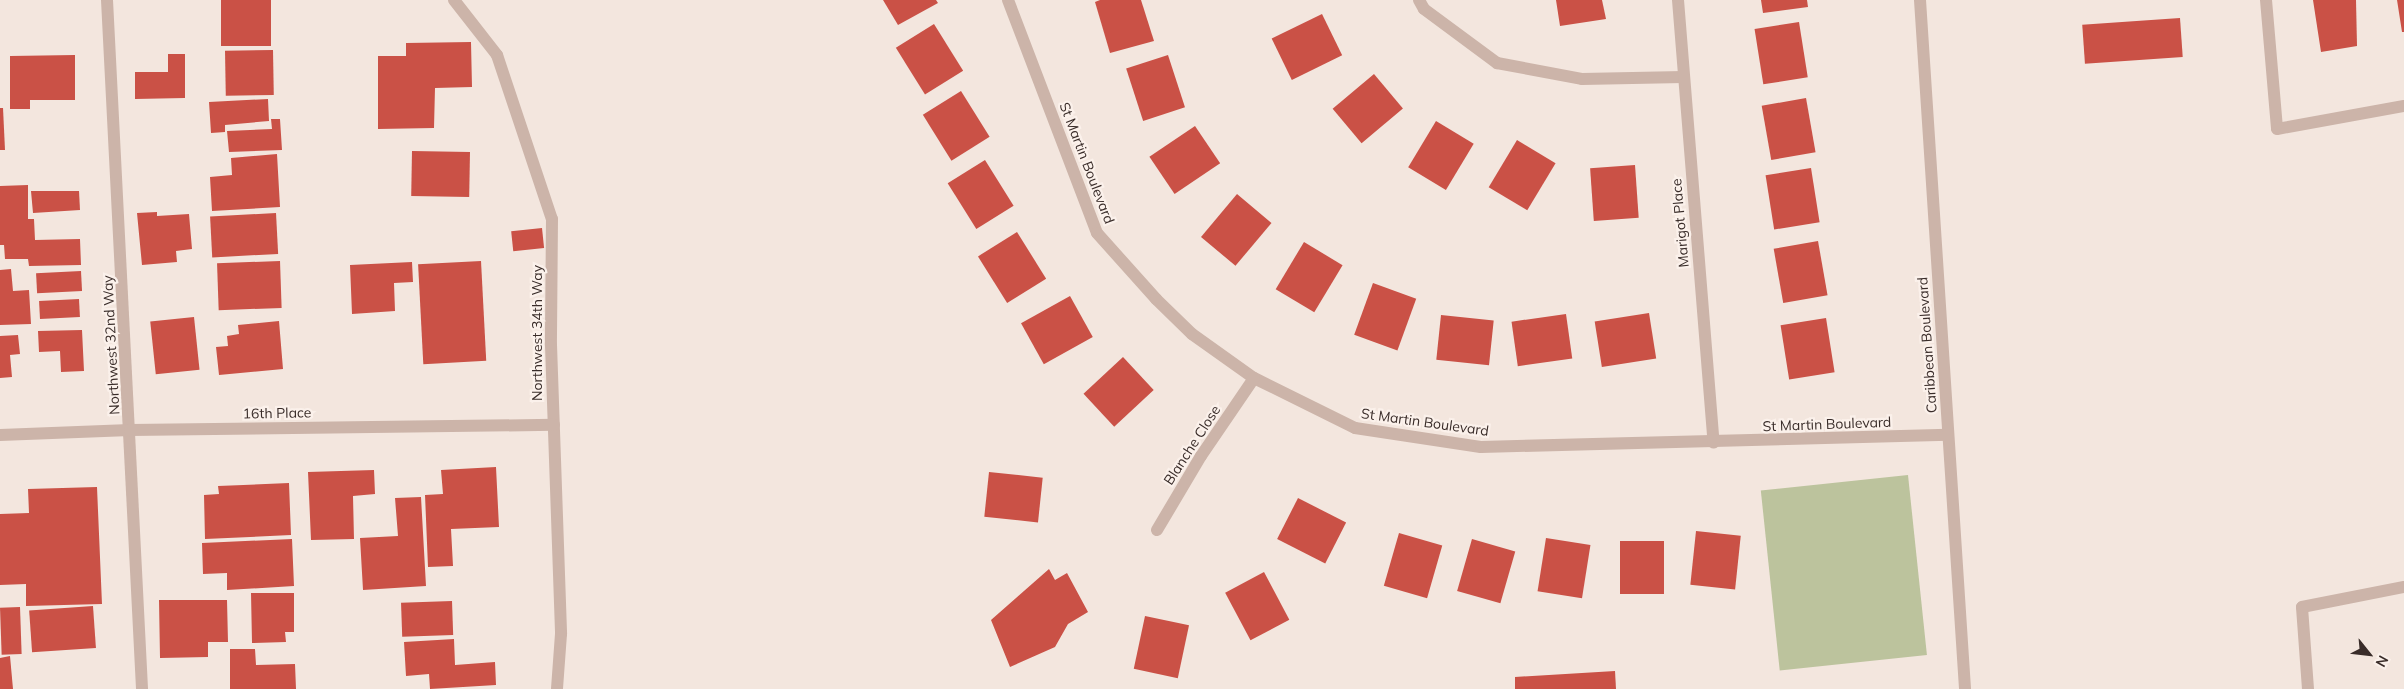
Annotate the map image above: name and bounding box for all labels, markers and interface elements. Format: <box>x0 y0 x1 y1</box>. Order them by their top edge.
street label: St Martin Boulevard <box>1056 100 1118 226</box>
street label: Marigot Place <box>1668 178 1692 268</box>
street label: Northwest 34th Way <box>529 265 545 401</box>
street label: Northwest 32nd Way <box>99 275 123 415</box>
street label: Caribbean Boulevard <box>1914 276 1940 414</box>
street label: Blanche Close <box>1160 402 1224 488</box>
street label: 16th Place <box>242 404 312 422</box>
street label: St Martin Boulevard <box>1360 405 1490 439</box>
street label: St Martin Boulevard <box>1762 413 1892 435</box>
north arrow <box>2344 629 2394 679</box>
text: N <box>2372 652 2393 670</box>

